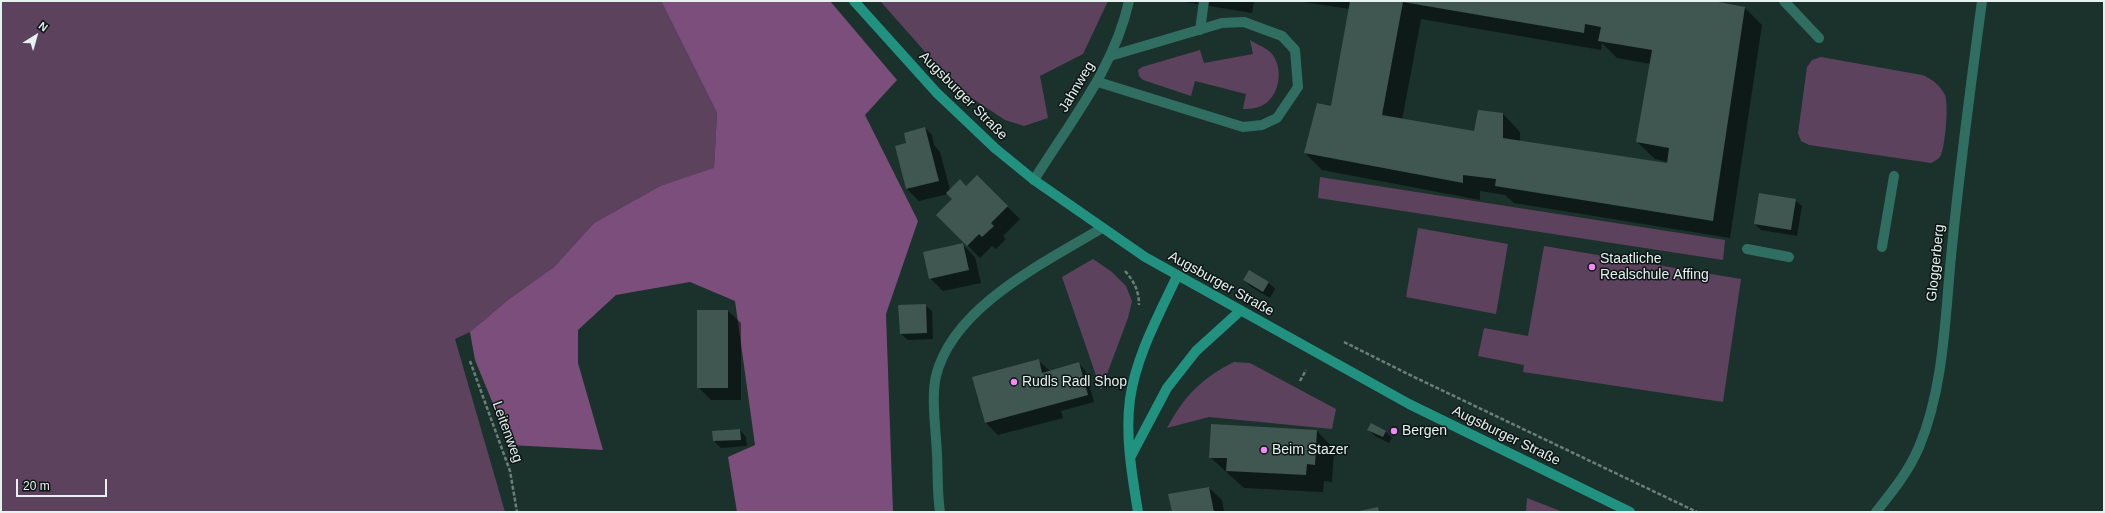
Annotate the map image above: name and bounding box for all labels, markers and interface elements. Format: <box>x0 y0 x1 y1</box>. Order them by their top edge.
north arrow <box>16 16 56 56</box>
text: N <box>36 19 50 34</box>
street label: Augsburger Straße <box>915 48 1011 144</box>
street label: Jahnweg <box>1055 59 1099 115</box>
street label: Gloggerberg <box>1924 223 1948 303</box>
street label: Augsburger Straße <box>1165 248 1277 320</box>
place label: Staatliche Realschule Affing <box>1600 251 1709 284</box>
marker: Staatliche Realschule Affing <box>1587 262 1597 272</box>
place label: Rudls Radl Shop <box>1022 374 1127 390</box>
marker: Rudls Radl Shop <box>1009 377 1019 387</box>
street label: Leitenweg <box>488 399 526 465</box>
street label: Augsburger Straße <box>1449 403 1563 469</box>
place label: Bergen <box>1402 423 1447 439</box>
marker: Bergen <box>1389 426 1399 436</box>
place label: Beim Stazer <box>1272 442 1348 458</box>
marker: Beim Stazer <box>1259 445 1269 455</box>
scale bar <box>18 471 109 497</box>
text: 20 m <box>23 479 50 493</box>

